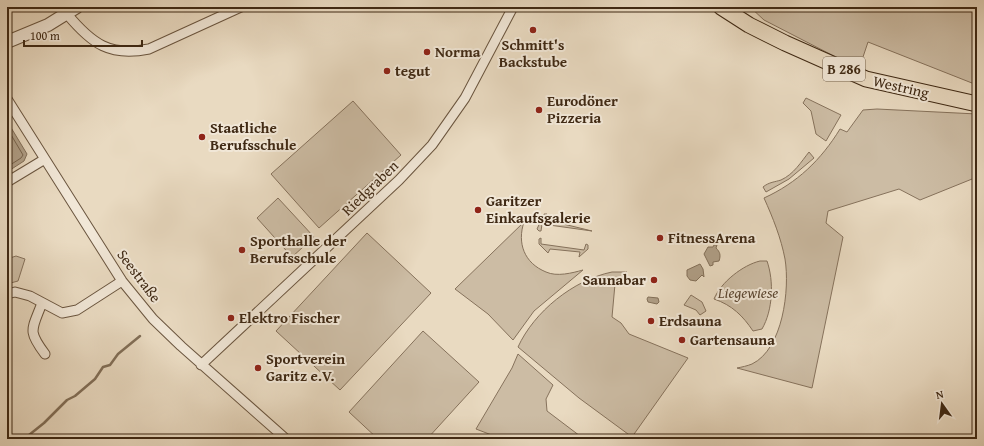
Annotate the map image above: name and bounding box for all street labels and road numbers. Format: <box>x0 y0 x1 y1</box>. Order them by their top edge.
road number: B 286 <box>823 57 865 81</box>
street label: Westring <box>871 70 932 103</box>
street label: Riedgraben <box>337 155 403 220</box>
street label: Seestraße <box>112 245 166 307</box>

